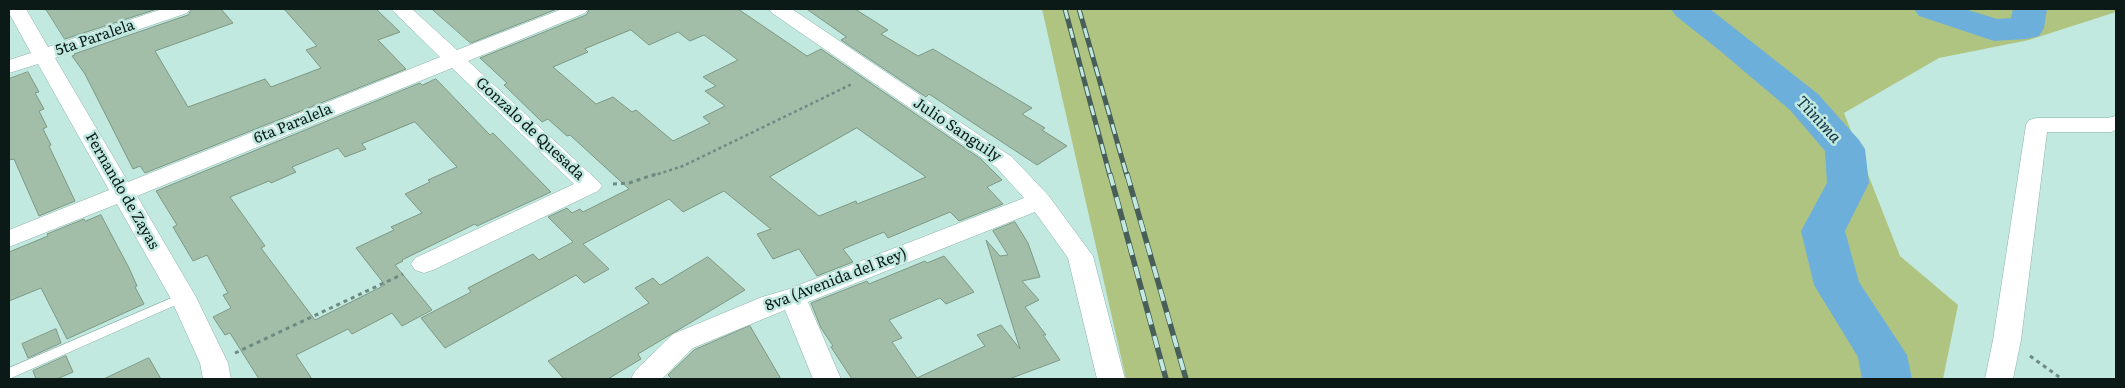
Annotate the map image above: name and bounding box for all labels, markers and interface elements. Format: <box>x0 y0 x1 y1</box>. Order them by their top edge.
street label: 5ta Paralela <box>53 16 137 60</box>
street label: Gonzalo de Quesada <box>472 74 588 184</box>
water label: Tíinima <box>1792 93 1844 147</box>
street label: Julio Sanguily <box>910 94 1004 166</box>
street label: 6ta Paralela <box>251 100 335 148</box>
street label: Fernando de Zayas <box>81 129 163 253</box>
street label: 8va (Avenida del Rey) <box>763 245 909 315</box>

